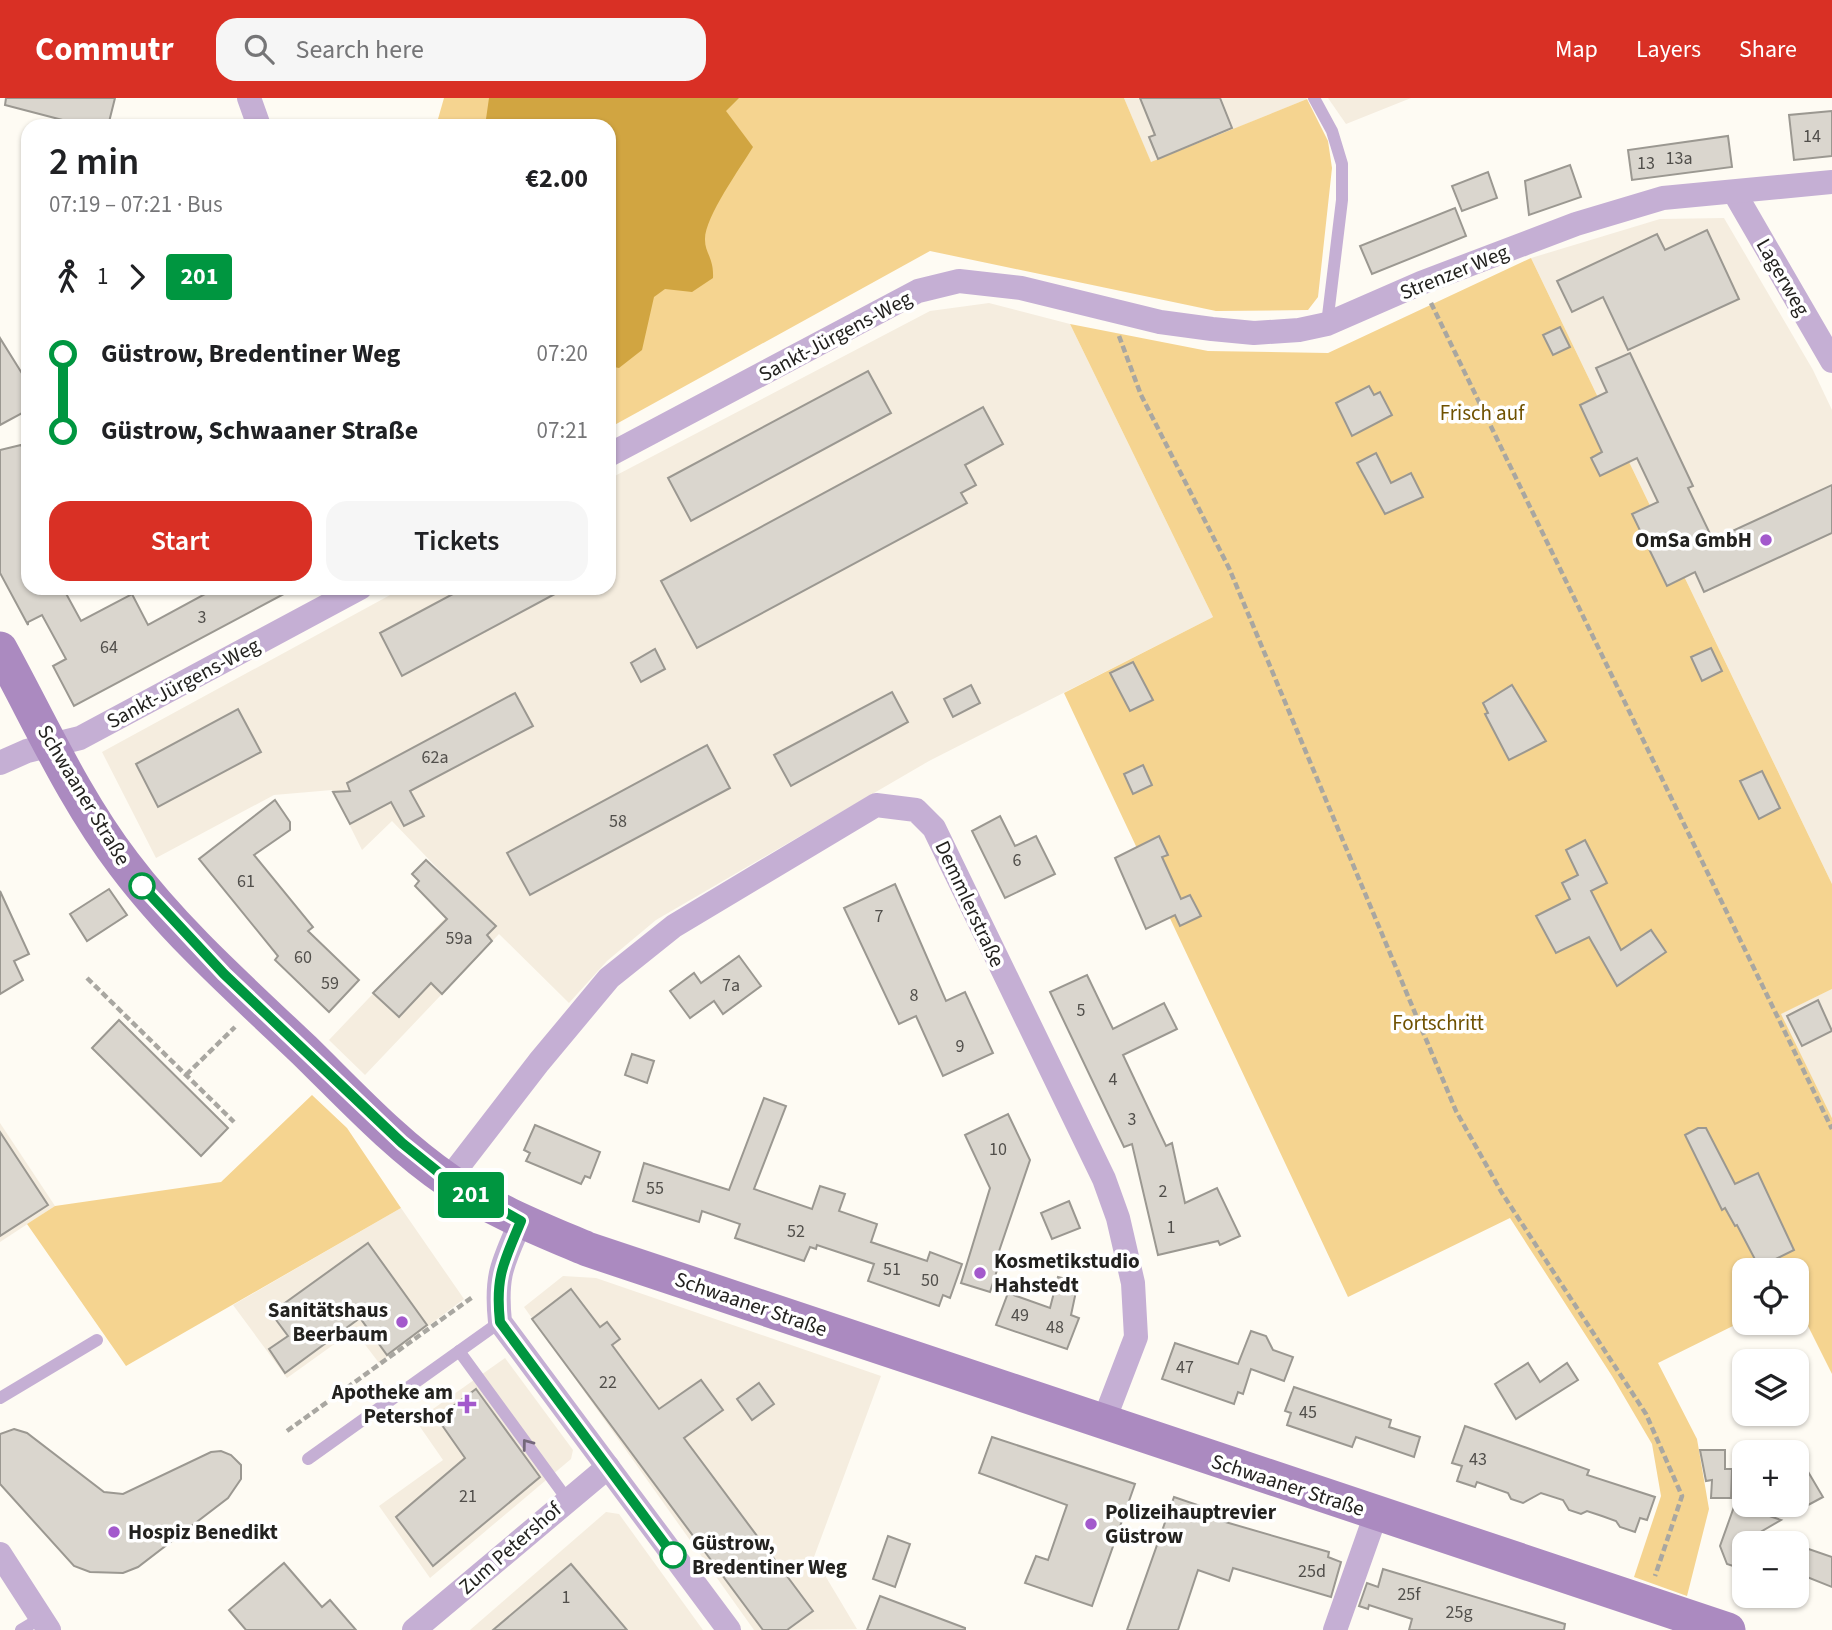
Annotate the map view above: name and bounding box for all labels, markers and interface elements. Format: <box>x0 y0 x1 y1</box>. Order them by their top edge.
search box <box>216 18 706 81</box>
text: Commutr <box>35 26 174 73</box>
icon: search <box>240 30 278 68</box>
text: Search here <box>296 31 424 68</box>
text: Map <box>1555 32 1598 67</box>
text: Layers <box>1636 32 1701 67</box>
text: Share <box>1739 32 1797 67</box>
house number: 14 <box>1803 124 1821 149</box>
text: 2 min <box>49 135 139 189</box>
house number: 13a <box>1666 146 1692 171</box>
house number: 13 <box>1637 151 1655 176</box>
text: €2.00 <box>525 160 588 197</box>
text: 07:19 – 07:21 · Bus <box>49 188 223 221</box>
street label: Lagerweg <box>1749 233 1817 322</box>
street label: Strenzer Weg <box>1395 236 1513 307</box>
icon: walk <box>49 258 87 296</box>
icon: forward <box>118 258 156 296</box>
text: 201 <box>180 259 218 294</box>
text: 1 <box>97 260 108 293</box>
street label: Sankt-Jürgens-Weg <box>753 283 917 389</box>
text: Güstrow, Bredentiner Weg <box>101 335 400 372</box>
text: 07:20 <box>537 337 588 370</box>
park label: Frisch auf <box>1440 398 1525 428</box>
text: Güstrow, Schwaaner Straße <box>101 412 418 449</box>
text: 07:21 <box>537 414 588 447</box>
button: Start <box>49 501 312 581</box>
button: Tickets <box>326 501 588 581</box>
place label: OmSa GmbH <box>1635 525 1752 555</box>
marker: OmSa GmbH <box>1758 532 1774 548</box>
house number: 3 <box>198 605 207 630</box>
street label: Sankt-Jürgens-Weg <box>101 630 265 736</box>
house number: 64 <box>100 635 118 660</box>
street label: Schwaaner Straße <box>30 719 138 871</box>
house number: 62a <box>422 745 448 770</box>
house number: 58 <box>609 809 627 834</box>
street label: Demmlerstraße <box>928 836 1012 972</box>
house number: 6 <box>1013 848 1022 873</box>
house number: 61 <box>237 869 255 894</box>
unlabelled marker <box>129 873 155 899</box>
house number: 7 <box>875 904 884 929</box>
house number: 59a <box>446 926 472 951</box>
house number: 60 <box>294 945 312 970</box>
house number: 59 <box>321 971 339 996</box>
house number: 7a <box>722 973 740 998</box>
house number: 8 <box>910 983 919 1008</box>
house number: 5 <box>1077 998 1086 1023</box>
park label: Fortschritt <box>1392 1008 1484 1038</box>
house number: 9 <box>956 1034 965 1059</box>
house number: 4 <box>1109 1067 1118 1092</box>
house number: 3 <box>1128 1107 1137 1132</box>
house number: 10 <box>989 1137 1007 1162</box>
line badge: 201 <box>431 1172 511 1218</box>
house number: 55 <box>646 1176 664 1201</box>
text: 201 <box>452 1177 490 1212</box>
house number: 2 <box>1159 1179 1168 1204</box>
house number: 1 <box>1167 1215 1175 1240</box>
house number: 52 <box>787 1219 805 1244</box>
place label: Kosmetikstudio Hahstedt <box>994 1246 1140 1300</box>
house number: 51 <box>883 1257 901 1282</box>
map controls <box>1732 1258 1809 1608</box>
button: locate <box>1732 1258 1809 1335</box>
street label: Schwaaner Straße <box>671 1264 831 1344</box>
marker: Kosmetikstudio Hahstedt <box>972 1265 988 1281</box>
house number: 50 <box>921 1268 939 1293</box>
place label: Sanitätshaus Beerbaum <box>268 1295 388 1349</box>
house number: 49 <box>1011 1303 1029 1328</box>
marker: Sanitätshaus Beerbaum <box>394 1314 410 1330</box>
house number: 48 <box>1046 1315 1064 1340</box>
button: layers <box>1732 1349 1809 1426</box>
house number: 47 <box>1176 1355 1194 1380</box>
house number: 22 <box>599 1370 617 1395</box>
place label: Apotheke am Petershof <box>331 1377 454 1431</box>
marker: Apotheke am Petershof <box>459 1396 475 1412</box>
house number: 45 <box>1299 1400 1317 1425</box>
one-way arrow <box>523 1439 535 1452</box>
button: + <box>1732 1440 1809 1517</box>
street label: Schwaaner Straße <box>1208 1446 1368 1524</box>
house number: 43 <box>1469 1447 1487 1472</box>
house number: 21 <box>459 1484 477 1509</box>
street label: Zum Petershof <box>452 1494 569 1601</box>
place label: Polizeihauptrevier Güstrow <box>1105 1497 1277 1551</box>
marker: Polizeihauptrevier Güstrow <box>1083 1516 1099 1532</box>
place label: Hospiz Benedikt <box>128 1517 278 1547</box>
marker: Hospiz Benedikt <box>106 1524 122 1540</box>
place label: Güstrow, Bredentiner Weg <box>692 1528 847 1582</box>
button: − <box>1732 1531 1809 1608</box>
marker: Güstrow, Bredentiner Weg <box>660 1542 686 1568</box>
house number: 25d <box>1298 1559 1326 1584</box>
house number: 25f <box>1397 1582 1421 1607</box>
house number: 1 <box>562 1585 570 1610</box>
house number: 25g <box>1446 1600 1472 1625</box>

